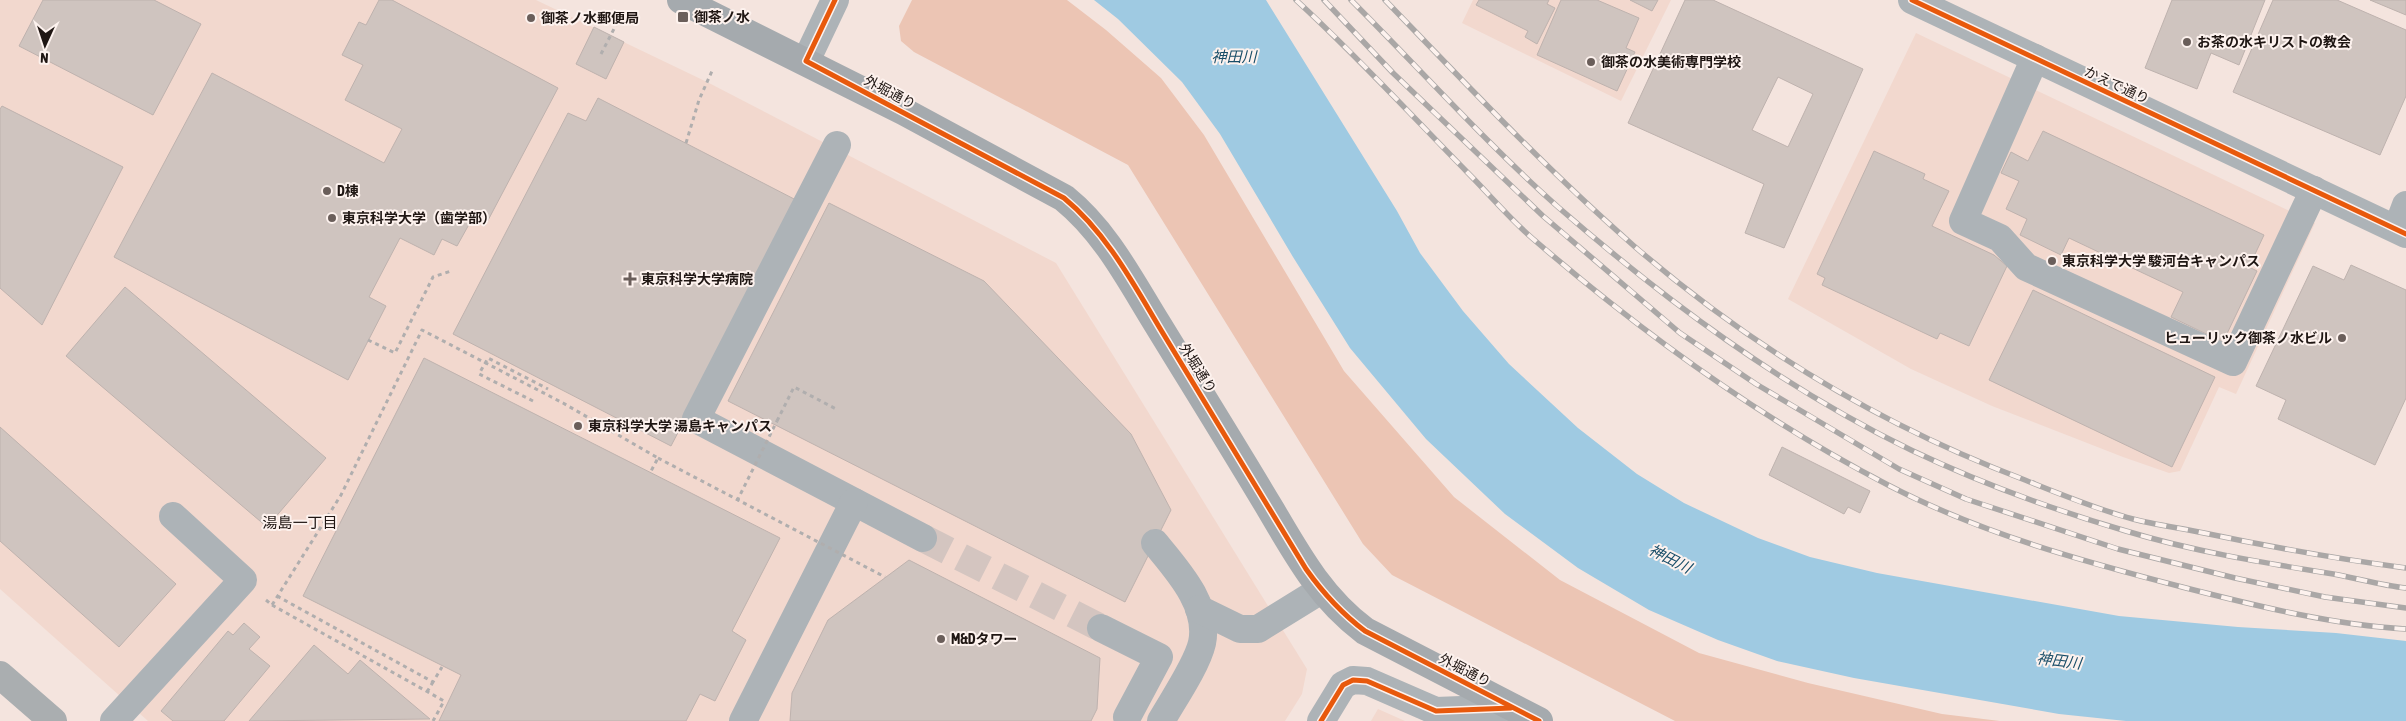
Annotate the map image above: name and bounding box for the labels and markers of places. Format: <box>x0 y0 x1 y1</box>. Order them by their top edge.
place label: 御茶ノ水 <box>694 9 750 25</box>
place label: 御茶ノ水郵便局 <box>541 10 639 26</box>
marker: 御茶ノ水 <box>676 10 690 24</box>
marker: 御茶ノ水郵便局 <box>525 12 537 24</box>
place label: お茶の水キリストの教会 <box>2197 34 2351 50</box>
marker: お茶の水キリストの教会 <box>2181 36 2193 48</box>
place label: 御茶の水美術専門学校 <box>1601 54 1741 70</box>
marker: 御茶の水美術専門学校 <box>1585 56 1597 68</box>
place label: D棟 <box>337 183 359 199</box>
marker: D棟 <box>321 185 333 197</box>
place label: 東京科学大学（歯学部） <box>342 210 496 226</box>
marker: 東京科学大学（歯学部） <box>326 212 338 224</box>
place label: 東京科学大学 駿河台キャンパス <box>2062 253 2260 269</box>
marker: 東京科学大学 駿河台キャンパス <box>2046 255 2058 267</box>
place label: 東京科学大学病院 <box>641 271 753 287</box>
marker: 東京科学大学病院 <box>623 272 637 286</box>
place label: ヒューリック御茶ノ水ビル <box>2164 330 2332 346</box>
marker: ヒューリック御茶ノ水ビル <box>2336 332 2348 344</box>
place label: 東京科学大学 湯島キャンパス <box>588 418 772 434</box>
marker: 東京科学大学 湯島キャンパス <box>572 420 584 432</box>
place label: M&Dタワー <box>951 631 1018 647</box>
marker: M&Dタワー <box>935 633 947 645</box>

